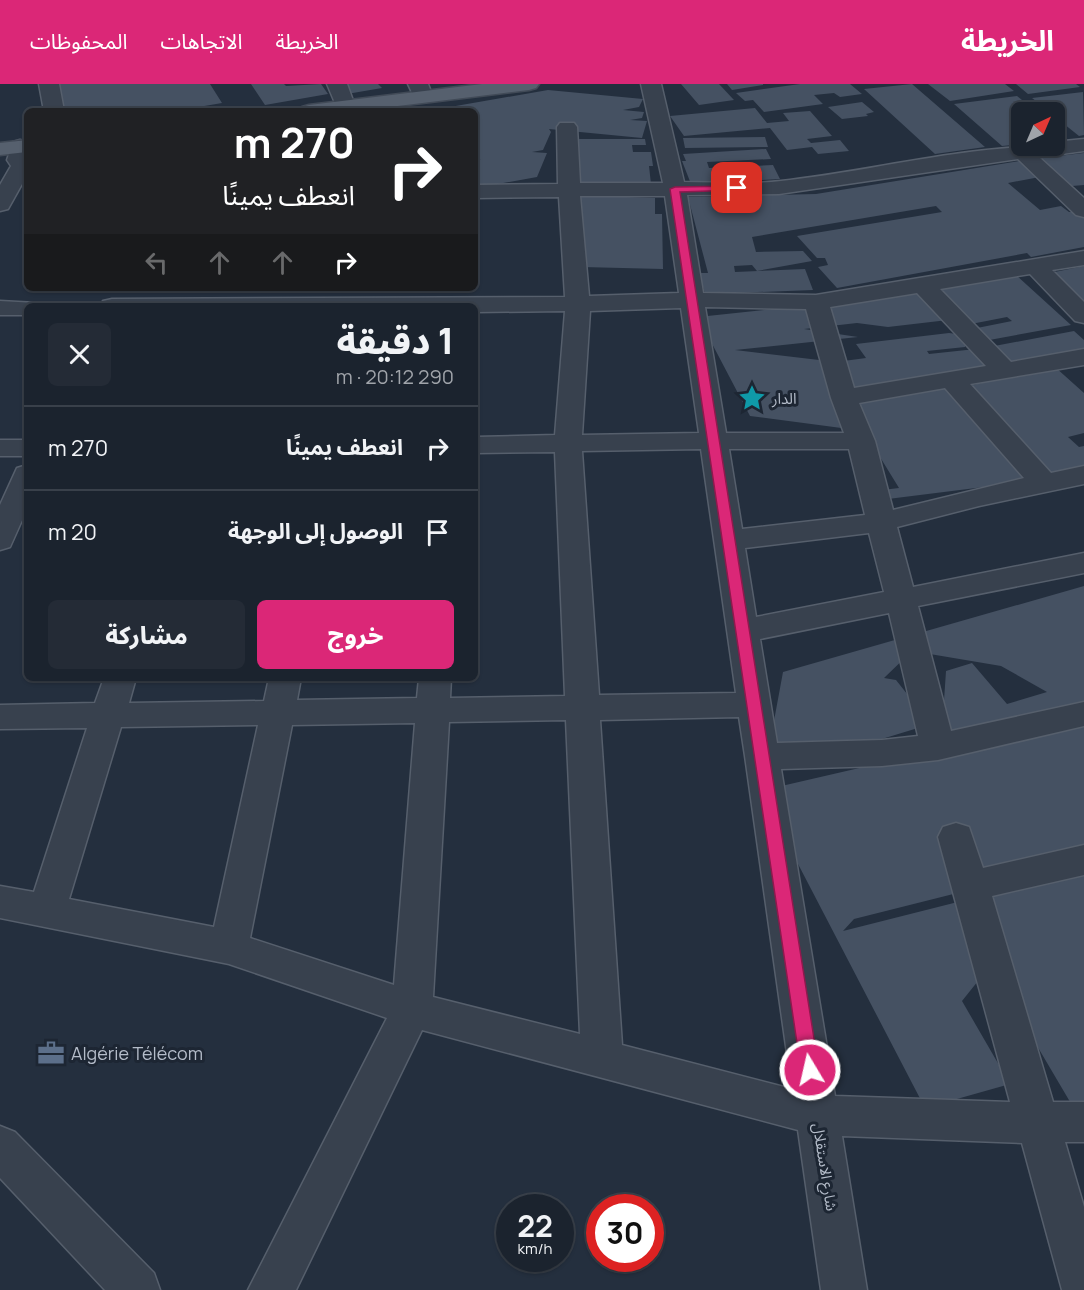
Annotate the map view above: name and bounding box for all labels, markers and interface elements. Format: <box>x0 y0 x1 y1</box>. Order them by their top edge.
text: الخريطة <box>961 21 1054 59</box>
text: المحفوظات <box>30 27 127 55</box>
text: الاتجاهات <box>160 27 242 55</box>
text: الخريطة <box>275 27 338 55</box>
north arrow <box>1011 102 1065 156</box>
map controls <box>1011 102 1065 156</box>
text: 270 m <box>234 113 355 171</box>
icon: right <box>376 132 454 210</box>
pin <box>711 162 762 213</box>
icon: arrive <box>720 171 753 204</box>
text: انعطف يمينًا <box>222 176 355 213</box>
icon: left <box>140 246 173 279</box>
icon: ahead <box>203 246 236 279</box>
icon: ahead <box>266 246 299 279</box>
icon: right <box>329 246 362 279</box>
text: 1 دقيقة <box>336 316 454 365</box>
button: close <box>48 323 111 386</box>
text: 290 m · 20:12 <box>336 363 454 390</box>
place icon: الدار <box>737 383 767 413</box>
place label: الدار <box>771 388 797 409</box>
text: انعطف يمينًا <box>286 432 403 462</box>
icon: right <box>421 432 454 465</box>
text: 270 m <box>48 433 108 463</box>
text: الوصول إلى الوجهة <box>228 516 403 546</box>
icon: arrive <box>421 516 454 549</box>
text: 20 m <box>48 517 97 547</box>
button: مشاركة <box>48 600 245 669</box>
button: خروج <box>257 600 454 669</box>
office icon: Algérie Télécom <box>36 1038 66 1068</box>
position arrow <box>778 1038 842 1102</box>
place label: Algérie Télécom <box>71 1041 203 1065</box>
street label: شارع الاستقلال <box>806 1122 842 1213</box>
speed limit sign: 30 <box>586 1194 664 1272</box>
text: 22 <box>517 1205 553 1246</box>
text: km/h <box>518 1238 552 1259</box>

